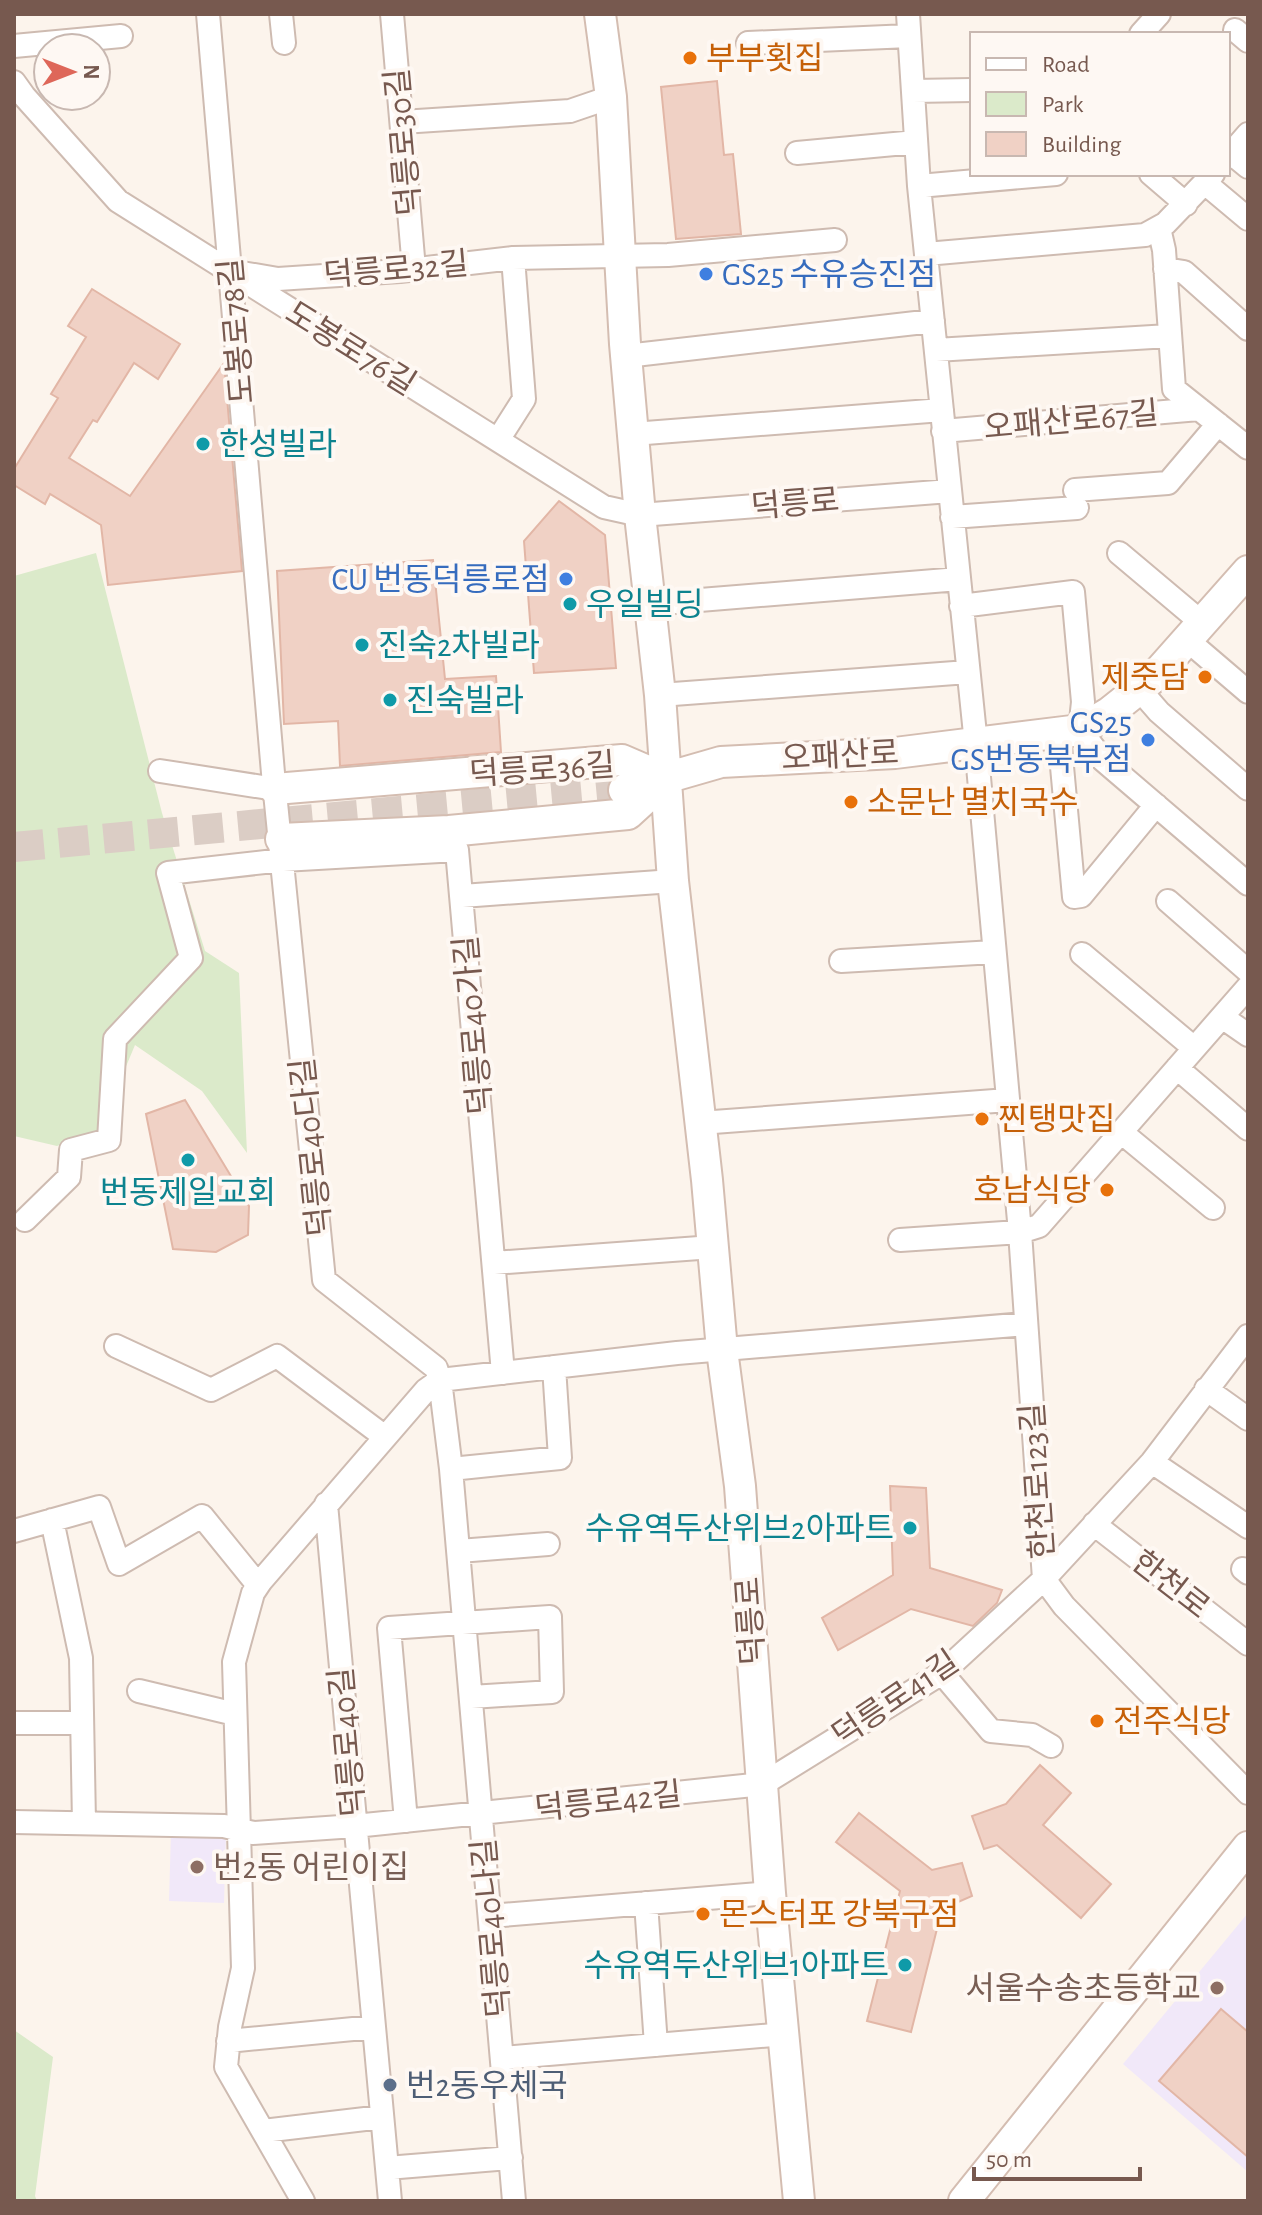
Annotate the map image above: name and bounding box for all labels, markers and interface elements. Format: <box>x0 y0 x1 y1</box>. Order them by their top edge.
north arrow <box>32 32 112 112</box>
legend <box>970 32 1230 176</box>
place label: 부부횟집 <box>706 42 824 75</box>
marker: 부부횟집 <box>681 49 699 67</box>
text: Road <box>1042 53 1090 77</box>
text: N <box>80 64 102 80</box>
street label: 덕릉로30길 <box>381 67 426 217</box>
text: Park <box>1042 93 1083 117</box>
text: Building <box>1042 133 1121 157</box>
street label: 덕릉로32길 <box>322 247 470 292</box>
street label: 도봉로78길 <box>214 257 259 405</box>
place label: GS25 수유승진점 <box>722 258 937 291</box>
marker: GS25 수유승진점 <box>697 265 715 283</box>
street label: 도봉로76길 <box>280 296 421 401</box>
street label: 오패산로67길 <box>982 396 1160 445</box>
place label: 한성빌라 <box>219 428 337 461</box>
marker: 한성빌라 <box>194 435 212 453</box>
street label: 덕릉로 <box>750 483 840 524</box>
place label: CU 번동덕릉로점 <box>331 563 550 596</box>
marker: CU 번동덕릉로점 <box>557 570 575 588</box>
place label: 우일빌딩 <box>586 588 704 621</box>
marker: 우일빌딩 <box>561 595 579 613</box>
place label: 진숙2차빌라 <box>378 629 540 662</box>
marker: 진숙2차빌라 <box>353 636 371 654</box>
place label: 제줏담 <box>1101 661 1189 694</box>
marker: 제줏담 <box>1196 668 1214 686</box>
place label: 진숙빌라 <box>406 684 524 717</box>
marker: 진숙빌라 <box>381 691 399 709</box>
place label: GS25 GS번동북부점 <box>950 707 1132 776</box>
marker: GS25 GS번동북부점 <box>1139 731 1157 749</box>
street label: 오패산로 <box>780 736 900 775</box>
street label: 덕릉로36길 <box>468 748 616 791</box>
place label: 소문난 멸치국수 <box>867 786 1078 819</box>
marker: 소문난 멸치국수 <box>842 793 860 811</box>
street label: 덕릉로40가길 <box>449 934 498 1116</box>
street label: 덕릉로40다길 <box>286 1056 337 1238</box>
place label: 찐탱맛집 <box>998 1103 1116 1136</box>
marker: 찐탱맛집 <box>973 1110 991 1128</box>
marker: 번동제일교회 <box>179 1151 197 1169</box>
place label: 호남식당 <box>973 1174 1091 1207</box>
place label: 번동제일교회 <box>100 1176 276 1209</box>
marker: 호남식당 <box>1098 1181 1116 1199</box>
street label: 한천로123길 <box>1016 1402 1059 1560</box>
place label: 수유역두산위브2아파트 <box>585 1512 894 1545</box>
marker: 수유역두산위브2아파트 <box>901 1519 919 1537</box>
street label: 한천로 <box>1126 1544 1216 1625</box>
street label: 덕릉로 <box>731 1576 770 1666</box>
street label: 덕릉로41길 <box>826 1644 964 1752</box>
street label: 덕릉로40길 <box>325 1666 370 1818</box>
place label: 전주식당 <box>1113 1705 1231 1738</box>
marker: 전주식당 <box>1088 1712 1106 1730</box>
street label: 덕릉로42길 <box>533 1777 683 1826</box>
street label: 덕릉로40나길 <box>467 1837 516 2019</box>
place label: 번2동 어린이집 <box>213 1851 409 1884</box>
marker: 번2동 어린이집 <box>188 1858 206 1876</box>
place label: 몬스터포 강북구점 <box>719 1898 960 1931</box>
marker: 몬스터포 강북구점 <box>694 1905 712 1923</box>
place label: 수유역두산위브1아파트 <box>584 1949 889 1982</box>
marker: 수유역두산위브1아파트 <box>896 1956 914 1974</box>
place label: 서울수송초등학교 <box>965 1972 1201 2005</box>
marker: 서울수송초등학교 <box>1208 1979 1226 1997</box>
place label: 번2동우체국 <box>406 2069 568 2102</box>
marker: 번2동우체국 <box>381 2076 399 2094</box>
scale bar <box>974 2131 1140 2181</box>
text: 50 m <box>986 2148 1032 2172</box>

